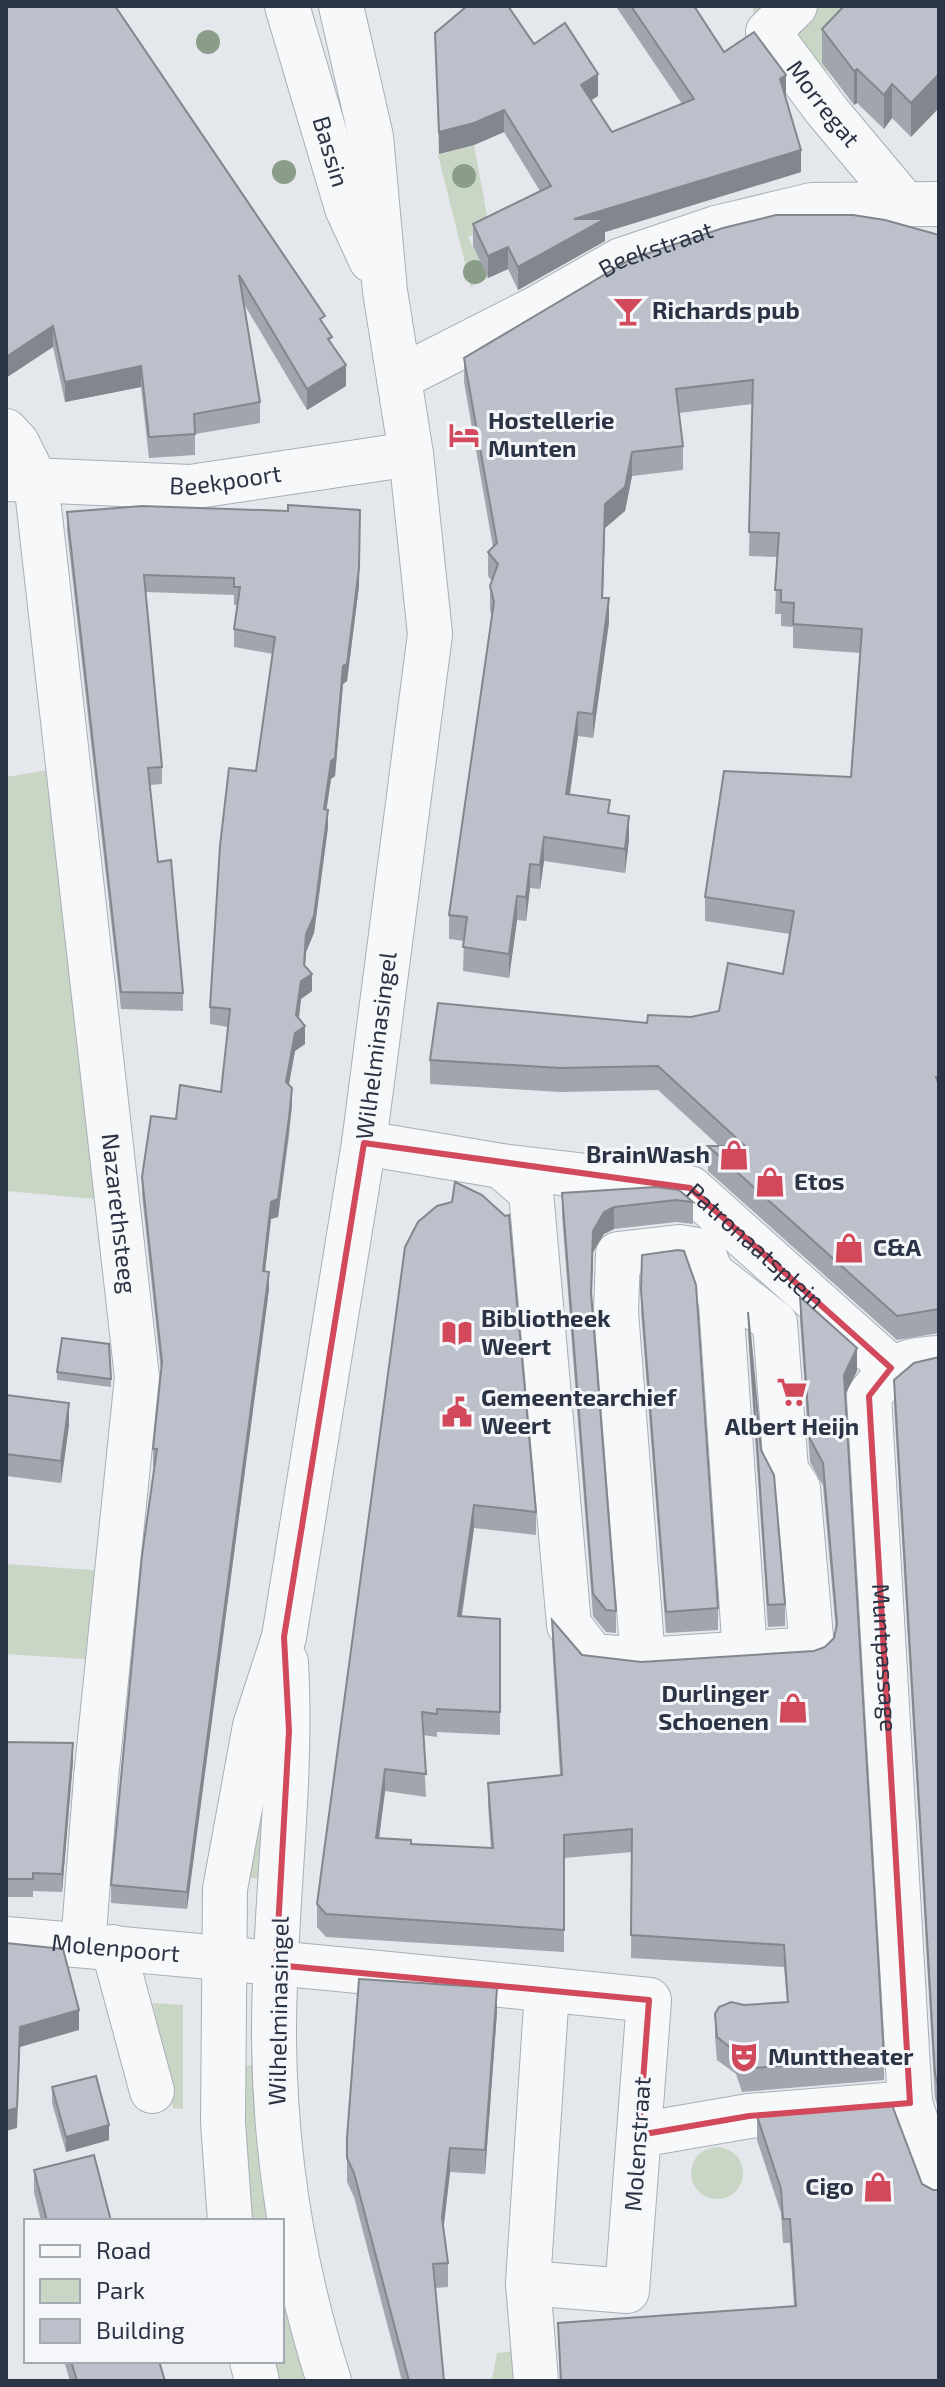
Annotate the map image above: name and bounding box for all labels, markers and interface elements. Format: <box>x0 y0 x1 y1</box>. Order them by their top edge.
street label: Morregat <box>781 54 867 152</box>
street label: Bassin <box>308 112 356 190</box>
street label: Beekstraat <box>593 214 716 283</box>
bar icon: Richards pub <box>611 294 645 328</box>
place label: Richards pub <box>652 295 800 324</box>
place label: Hostellerie Munten <box>488 405 615 462</box>
hotel icon: Hostellerie Munten <box>447 418 481 452</box>
street label: Beekpoort <box>169 458 283 501</box>
street label: Wilhelminasingel <box>349 950 402 1141</box>
street label: Nazarethsteeg <box>97 1132 144 1295</box>
shop icon: BrainWash <box>717 1138 751 1172</box>
place label: BrainWash <box>586 1139 710 1168</box>
shop icon: Etos <box>753 1165 787 1199</box>
place label: Etos <box>794 1166 845 1195</box>
street label: Patronaatsplein <box>682 1176 831 1315</box>
shop icon: C&A <box>832 1231 866 1265</box>
place label: C&A <box>873 1232 922 1261</box>
place label: Bibliotheek Weert <box>481 1303 611 1360</box>
library icon: Bibliotheek Weert <box>440 1316 474 1350</box>
supermarket icon: Albert Heijn <box>775 1375 809 1409</box>
place label: Gemeentearchief Weert <box>481 1382 678 1439</box>
public building icon: Gemeentearchief Weert <box>440 1395 474 1429</box>
place label: Albert Heijn <box>725 1411 859 1440</box>
street label: Muntpassage <box>867 1583 904 1733</box>
place label: Durlinger Schoenen <box>658 1678 770 1735</box>
shop icon: Durlinger Schoenen <box>776 1691 810 1725</box>
street label: Wilhelminasingel <box>261 1916 294 2106</box>
street label: Molenpoort <box>50 1927 181 1967</box>
theatre icon: Munttheater <box>727 2040 761 2074</box>
place label: Munttheater <box>768 2041 914 2070</box>
street label: Molenstraat <box>617 2075 656 2212</box>
shop icon: Cigo <box>861 2170 895 2204</box>
place label: Cigo <box>805 2171 854 2200</box>
legend <box>24 2219 284 2363</box>
text: Road <box>96 2235 151 2264</box>
text: Park <box>96 2275 145 2304</box>
text: Building <box>96 2315 185 2344</box>

